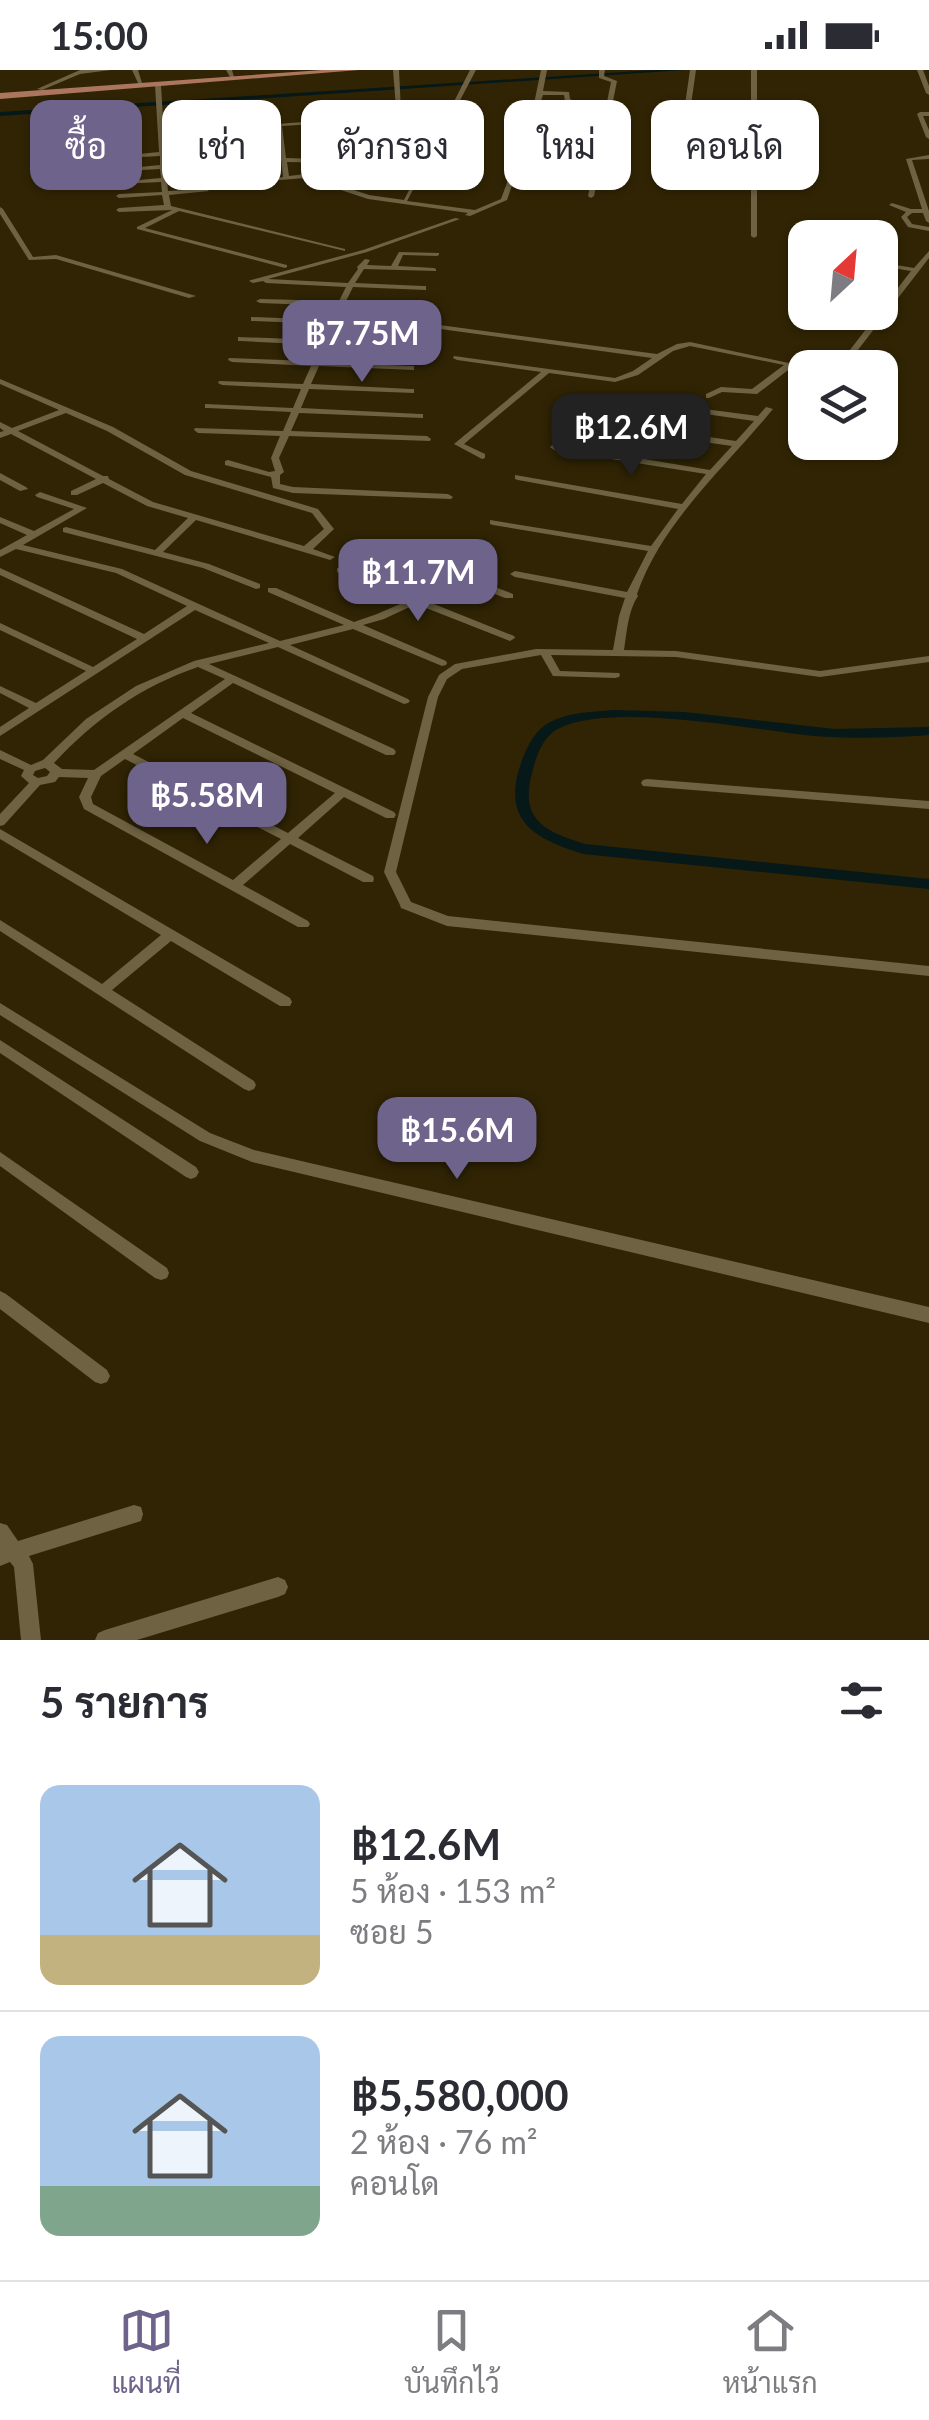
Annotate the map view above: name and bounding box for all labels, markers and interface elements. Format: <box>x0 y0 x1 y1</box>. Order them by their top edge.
text: 15:00 <box>50 12 148 58</box>
chip: ซื้อ <box>30 100 142 190</box>
chip: เช่า <box>162 100 281 190</box>
chip: ตัวกรอง <box>301 100 484 190</box>
chip: ใหม่ <box>504 100 631 190</box>
chip: คอนโด <box>651 100 819 190</box>
north arrow <box>788 220 898 330</box>
map controls <box>788 220 898 460</box>
pin: ฿7.75M <box>281 300 443 385</box>
text: ฿7.75M <box>304 313 420 352</box>
button: layers <box>788 350 898 460</box>
pin: ฿12.6M <box>550 394 712 479</box>
text: ฿12.6M <box>573 407 689 446</box>
pin: ฿11.7M <box>337 539 499 624</box>
text: ฿11.7M <box>360 552 476 591</box>
pin: ฿5.58M <box>126 762 288 847</box>
text: ฿5.58M <box>149 775 265 814</box>
pin: ฿15.6M <box>376 1097 538 1182</box>
text: ฿15.6M <box>399 1110 515 1149</box>
icon: filters <box>834 1673 889 1728</box>
text: 5 รายการ <box>40 1677 209 1727</box>
text: ฿12.6M <box>350 1819 501 1869</box>
icon: home <box>120 1825 240 1945</box>
text: 5 ห้อง · 153 m² <box>350 1871 556 1910</box>
text: ซอย 5 <box>350 1912 434 1951</box>
text: ฿5,580,000 <box>350 2070 569 2120</box>
icon: home <box>120 2076 240 2196</box>
text: 2 ห้อง · 76 m² <box>350 2122 537 2161</box>
text: คอนโด <box>350 2163 440 2202</box>
tab: แผนที่ <box>111 2303 181 2399</box>
tab: บันทึกไว้ <box>404 2303 500 2399</box>
tab: หน้าแรก <box>722 2303 818 2399</box>

